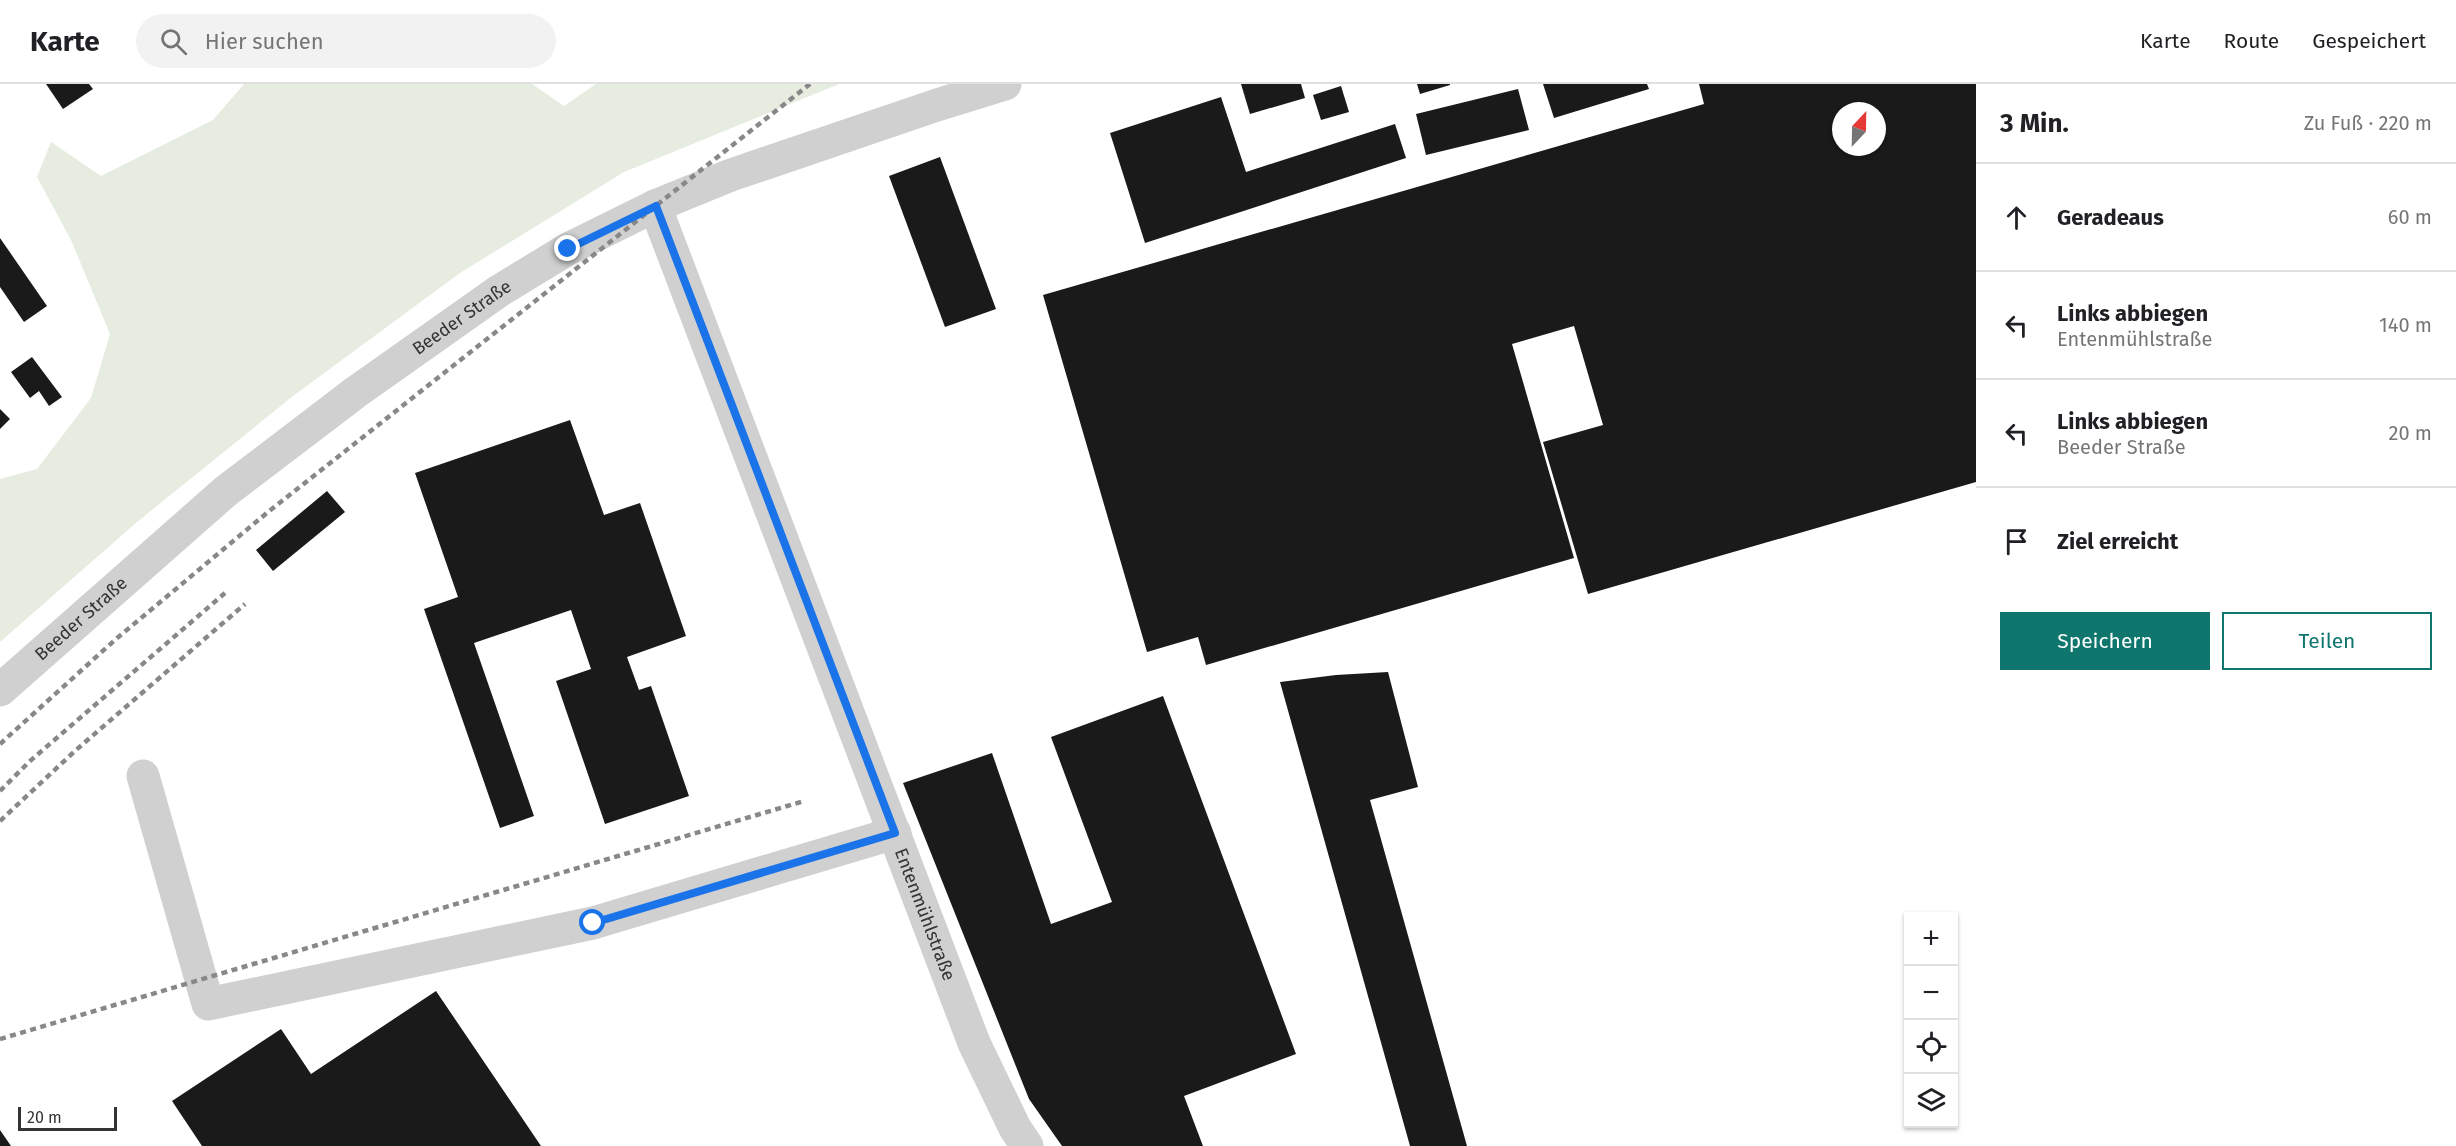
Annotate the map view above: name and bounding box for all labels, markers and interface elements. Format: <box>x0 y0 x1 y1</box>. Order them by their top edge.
search box <box>136 14 556 68</box>
text: Karte <box>30 25 100 58</box>
icon: search <box>157 25 190 58</box>
text: Hier suchen <box>205 28 324 55</box>
text: Karte <box>2140 28 2191 54</box>
text: Route <box>2224 28 2279 54</box>
text: Gespeichert <box>2312 28 2426 54</box>
north arrow <box>1832 102 1886 156</box>
text: 3 Min. <box>2000 108 2069 139</box>
text: Zu Fuß · 220 m <box>2304 111 2432 135</box>
icon: ahead <box>2000 201 2033 234</box>
text: Geradeaus <box>2057 204 2164 231</box>
text: 60 m <box>2388 205 2432 229</box>
route end <box>554 235 580 261</box>
street label: Beeder Straße <box>408 275 515 360</box>
text: Links abbiegen <box>2057 300 2208 327</box>
icon: left <box>2000 309 2033 342</box>
text: 140 m <box>2379 313 2432 337</box>
text: Entenmühlstraße <box>2057 327 2212 351</box>
text: Links abbiegen <box>2057 408 2208 435</box>
icon: left <box>2000 417 2033 450</box>
text: 20 m <box>2389 421 2432 445</box>
text: Beeder Straße <box>2057 435 2186 459</box>
icon: arrive <box>2000 525 2033 558</box>
text: Ziel erreicht <box>2057 528 2178 555</box>
street label: Beeder Straße <box>30 572 132 665</box>
button: Speichern <box>2000 612 2210 670</box>
button: Teilen <box>2222 612 2432 670</box>
street label: Entenmühlstraße <box>890 845 960 984</box>
route start <box>579 909 605 935</box>
map controls <box>1904 912 1958 1128</box>
button: + <box>1904 912 1958 966</box>
button: − <box>1904 966 1958 1020</box>
button: locate <box>1904 1020 1958 1074</box>
button: layers <box>1904 1074 1958 1128</box>
scale bar <box>18 1104 117 1132</box>
text: 20 m <box>27 1108 62 1127</box>

